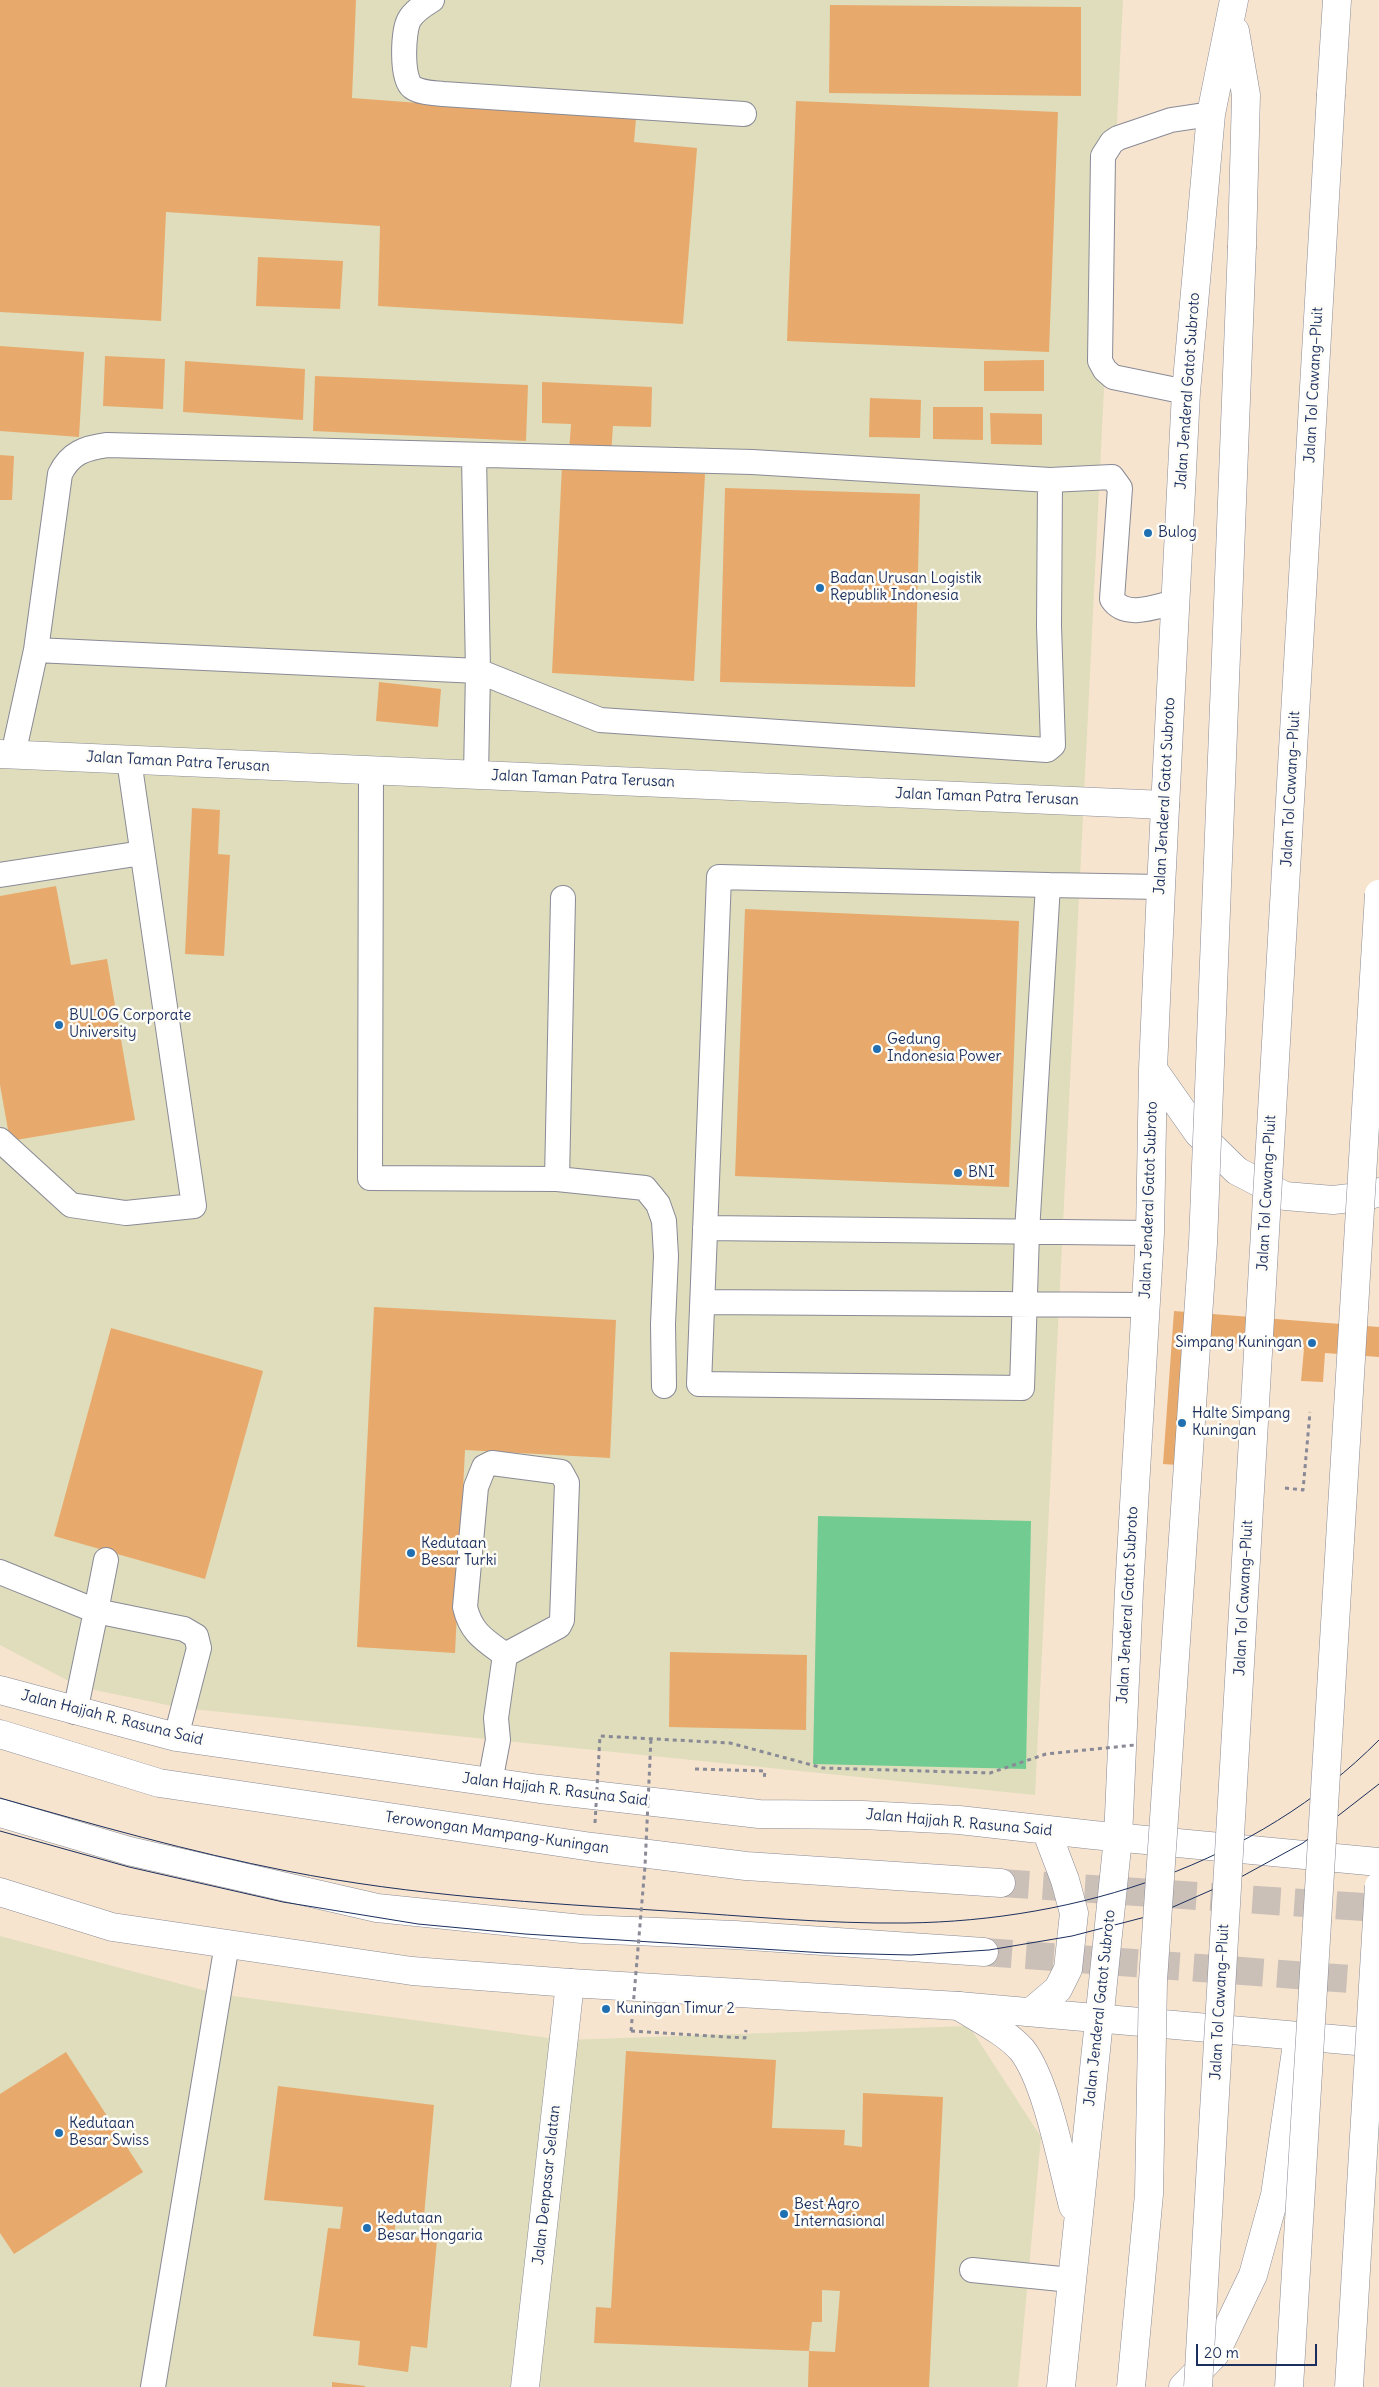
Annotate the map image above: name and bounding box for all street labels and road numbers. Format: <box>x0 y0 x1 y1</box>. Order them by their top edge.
street label: Jalan Jenderal Gatot Subroto <box>1172 292 1204 490</box>
street label: Jalan Tol Cawang–Pluit <box>1301 307 1327 463</box>
street label: Jalan Jenderal Gatot Subroto <box>1151 697 1179 895</box>
street label: Jalan Tol Cawang–Pluit <box>1278 711 1304 867</box>
street label: Jalan Taman Patra Terusan <box>86 748 270 776</box>
street label: Jalan Taman Patra Terusan <box>491 767 675 791</box>
street label: Jalan Taman Patra Terusan <box>895 785 1079 809</box>
street label: Jalan Jenderal Gatot Subroto <box>1137 1101 1161 1299</box>
street label: Jalan Tol Cawang–Pluit <box>1254 1115 1280 1271</box>
street label: Jalan Jenderal Gatot Subroto <box>1114 1506 1142 1704</box>
street label: Jalan Tol Cawang–Pluit <box>1231 1520 1257 1676</box>
street label: Jalan Hajjah R. Rasuna Said <box>19 1687 205 1749</box>
street label: Jalan Hajjah R. Rasuna Said <box>461 1770 649 1810</box>
street label: Jalan Hajjah R. Rasuna Said <box>865 1806 1053 1840</box>
street label: Terowongan Mampang-Kuningan <box>384 1808 610 1858</box>
street label: Jalan Jenderal Gatot Subroto <box>1081 1909 1119 2107</box>
street label: Jalan Tol Cawang–Pluit <box>1207 1924 1233 2080</box>
street label: Jalan Denpasar Selatan <box>530 2104 564 2266</box>

